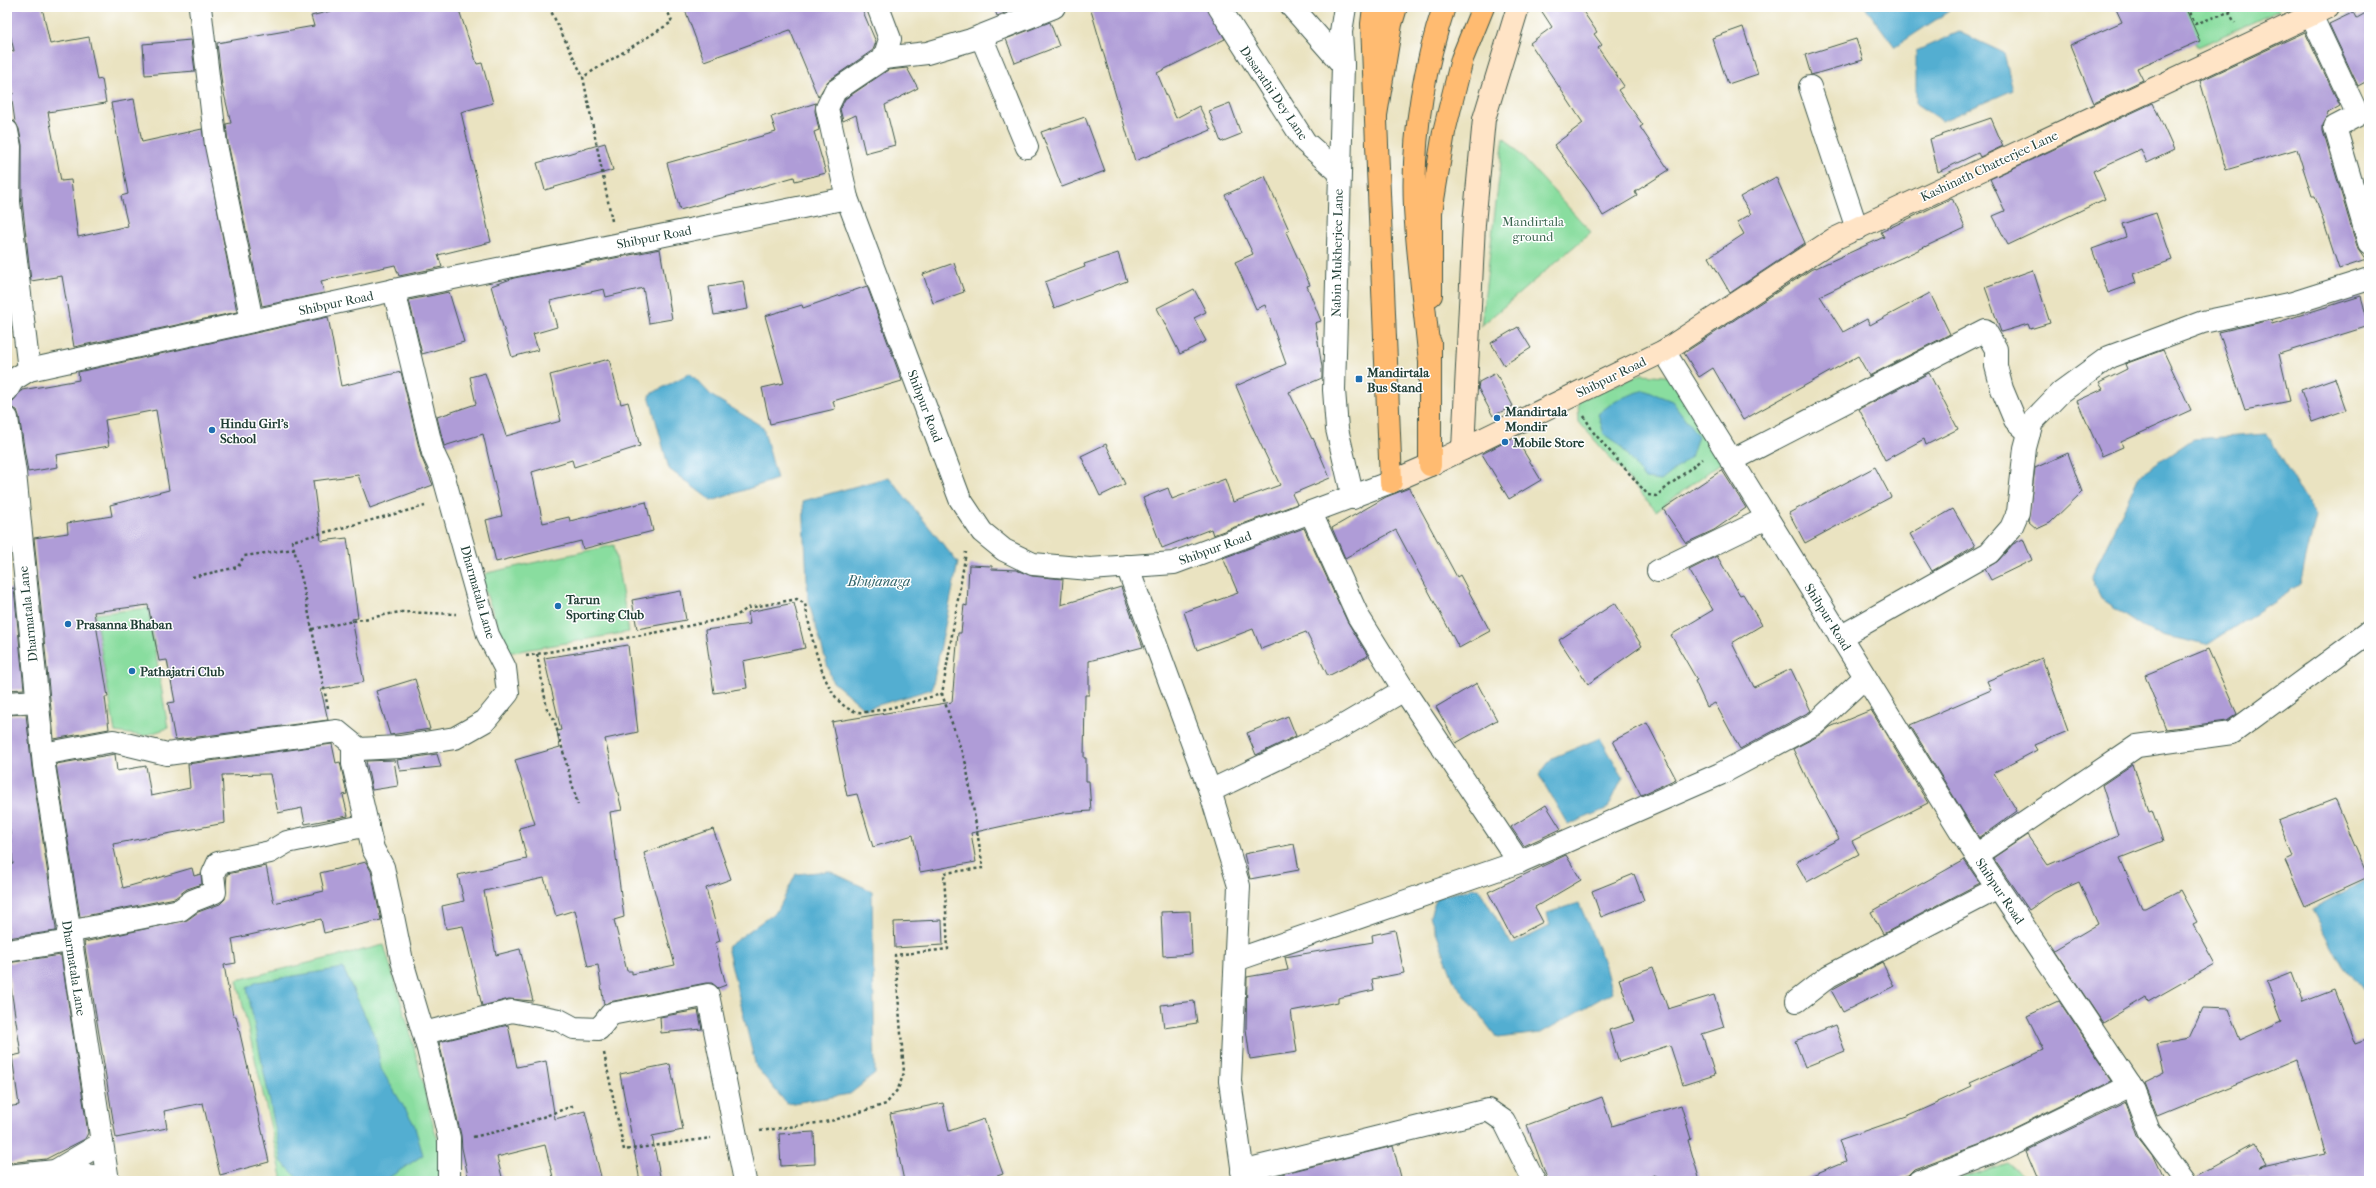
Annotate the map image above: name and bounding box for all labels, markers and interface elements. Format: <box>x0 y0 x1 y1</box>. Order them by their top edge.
street label: Dasarathi Dey Lane <box>1237 43 1311 143</box>
street label: Kashinath Chatterjee Lane <box>1918 127 2061 205</box>
street label: Nabin Mukherjee Lane <box>1328 188 1346 317</box>
park label: Mandirtala ground <box>1502 214 1565 244</box>
street label: Shibpur Road <box>615 222 694 252</box>
street label: Shibpur Road <box>297 288 376 318</box>
street label: Shibpur Road <box>1573 353 1649 400</box>
place label: Mandirtala Bus Stand <box>1366 365 1430 395</box>
street label: Shibpur Road <box>904 368 946 445</box>
marker: Mandirtala Bus Stand <box>1354 374 1364 384</box>
place label: Mandirtala Mondir <box>1504 404 1568 434</box>
marker: Mandirtala Mondir <box>1492 413 1502 423</box>
place label: Hindu Girl's School <box>220 416 289 446</box>
marker: Hindu Girl's School <box>207 425 217 435</box>
place label: Mobile Store <box>1512 435 1585 450</box>
marker: Mobile Store <box>1500 437 1510 447</box>
street label: Shibpur Road <box>1177 528 1254 568</box>
street label: Dharmatala Lane <box>457 544 499 641</box>
street label: Dharmatala Lane <box>15 565 40 663</box>
water label: Bhujanaga <box>847 573 910 590</box>
street label: Shibpur Road <box>1801 581 1855 654</box>
place label: Tarun Sporting Club <box>565 592 644 623</box>
marker: Tarun Sporting Club <box>553 601 563 611</box>
place label: Prasanna Bhaban <box>76 617 173 632</box>
marker: Prasanna Bhaban <box>63 619 73 629</box>
place label: Pathajatri Club <box>140 664 224 679</box>
marker: Pathajatri Club <box>127 666 137 676</box>
street label: Shibpur Road <box>1972 855 2028 928</box>
street label: Dharmatala Lane <box>59 919 89 1017</box>

